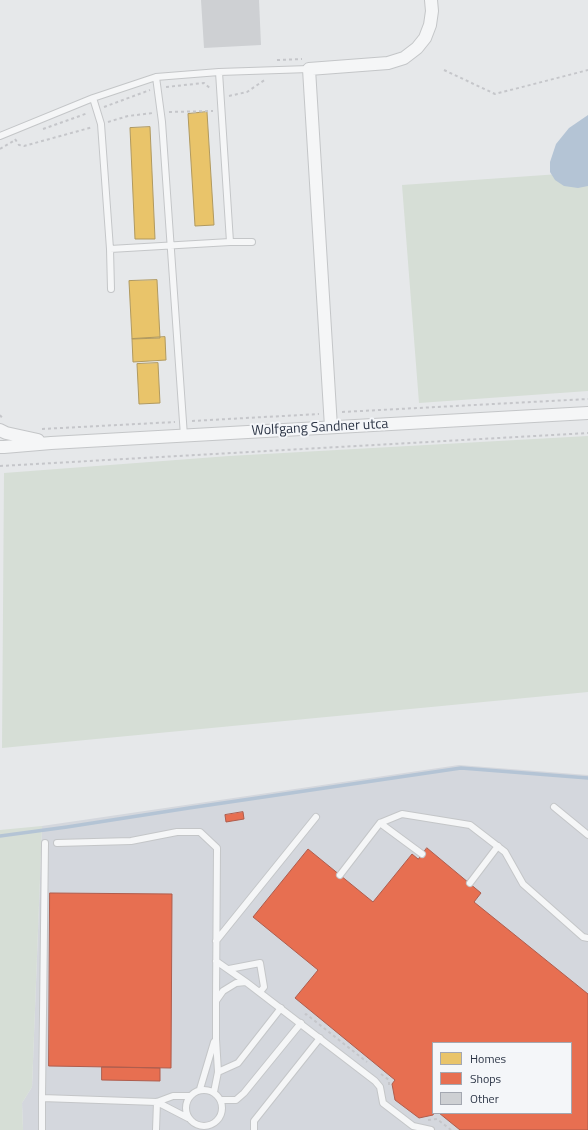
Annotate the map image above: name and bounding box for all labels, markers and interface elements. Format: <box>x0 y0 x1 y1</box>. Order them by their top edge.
street label: Wolfgang Sandner utca <box>251 416 389 440</box>
legend <box>432 1042 572 1114</box>
text: Homes <box>470 1049 506 1068</box>
text: Shops <box>470 1069 501 1088</box>
text: Other <box>470 1089 499 1108</box>

